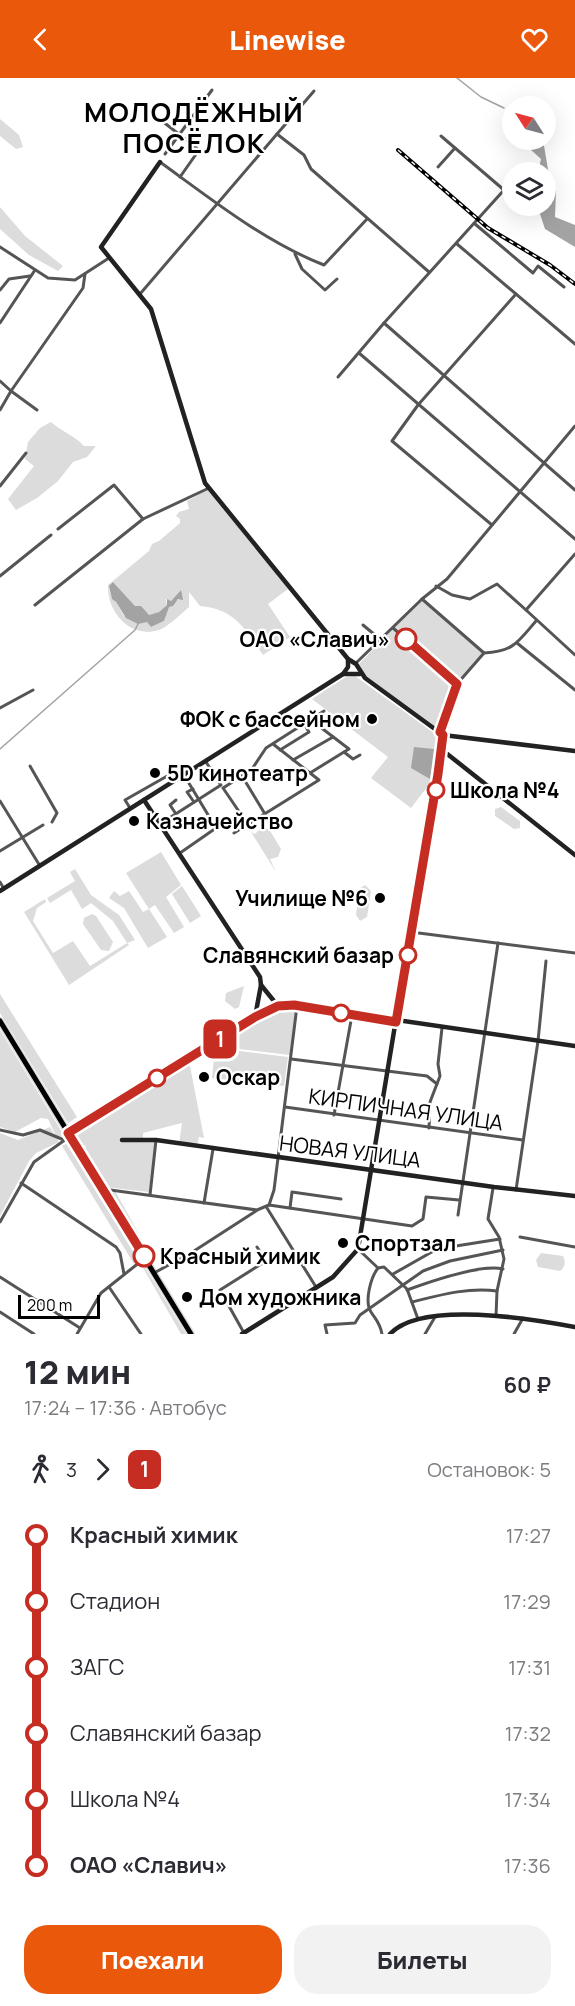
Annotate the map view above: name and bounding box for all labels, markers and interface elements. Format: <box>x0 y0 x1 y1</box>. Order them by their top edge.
text: Linewise <box>229 21 346 58</box>
icon: back <box>24 23 57 56</box>
icon: heart <box>518 23 551 56</box>
district label: МОЛОДЁЖНЫЙ ПОСЁЛОК <box>84 93 304 161</box>
north arrow <box>502 96 556 150</box>
map controls <box>502 96 556 216</box>
button: layers <box>502 162 556 216</box>
place label: ОАО «Славич» <box>240 625 390 653</box>
marker: ОАО «Славич» <box>395 628 417 650</box>
place label: ФОК с бассейном <box>180 705 360 733</box>
marker: ФОК с бассейном <box>365 712 379 726</box>
place label: 5D кинотеатр <box>167 759 308 787</box>
marker: 5D кинотеатр <box>148 766 162 780</box>
place label: Школа №4 <box>450 776 559 804</box>
marker: Школа №4 <box>427 781 445 799</box>
place label: Казначейство <box>146 807 293 835</box>
marker: Казначейство <box>127 814 141 828</box>
place label: Училище №6 <box>235 884 368 912</box>
marker: Училище №6 <box>373 891 387 905</box>
place label: Славянский базар <box>203 941 394 969</box>
marker: Славянский базар <box>399 946 417 964</box>
unlabelled marker <box>332 1004 350 1022</box>
line badge: 1 <box>200 1020 240 1058</box>
text: 1 <box>215 1025 225 1053</box>
place label: Оскар <box>216 1063 280 1091</box>
unlabelled marker <box>148 1069 166 1087</box>
marker: Оскар <box>197 1070 211 1084</box>
street label: КИРПИЧНАЯ УЛИЦА <box>307 1081 505 1137</box>
street label: НОВАЯ УЛИЦА <box>278 1128 422 1174</box>
place label: Спортзал <box>355 1229 456 1257</box>
marker: Спортзал <box>336 1236 350 1250</box>
place label: Красный химик <box>160 1242 321 1270</box>
marker: Красный химик <box>133 1245 155 1267</box>
place label: Дом художника <box>199 1283 361 1311</box>
marker: Дом художника <box>180 1290 194 1304</box>
scale bar <box>18 1292 100 1320</box>
text: 200 m <box>27 1294 72 1316</box>
text: 12 мин <box>24 1349 131 1394</box>
text: 60 ₽ <box>503 1370 551 1400</box>
text: 17:24 – 17:36 · Автобус <box>24 1394 227 1421</box>
icon: walk <box>24 1453 57 1486</box>
icon: forward <box>86 1453 119 1486</box>
text: 1 <box>140 1455 149 1483</box>
text: 3 <box>66 1456 77 1483</box>
text: Остановок: 5 <box>427 1456 551 1483</box>
text: Красный химик <box>70 1520 238 1550</box>
text: 17:27 <box>506 1522 551 1549</box>
text: Стадион <box>70 1586 160 1616</box>
text: 17:29 <box>503 1588 551 1615</box>
text: ЗАГС <box>70 1652 124 1682</box>
text: 17:31 <box>508 1654 551 1681</box>
text: Славянский базар <box>70 1718 262 1748</box>
text: 17:32 <box>505 1720 551 1747</box>
text: Школа №4 <box>70 1784 180 1814</box>
text: 17:34 <box>504 1786 551 1813</box>
text: ОАО «Славич» <box>70 1850 228 1880</box>
text: 17:36 <box>504 1852 551 1879</box>
button: Поехали <box>24 1925 282 1994</box>
button: Билеты <box>294 1925 551 1994</box>

